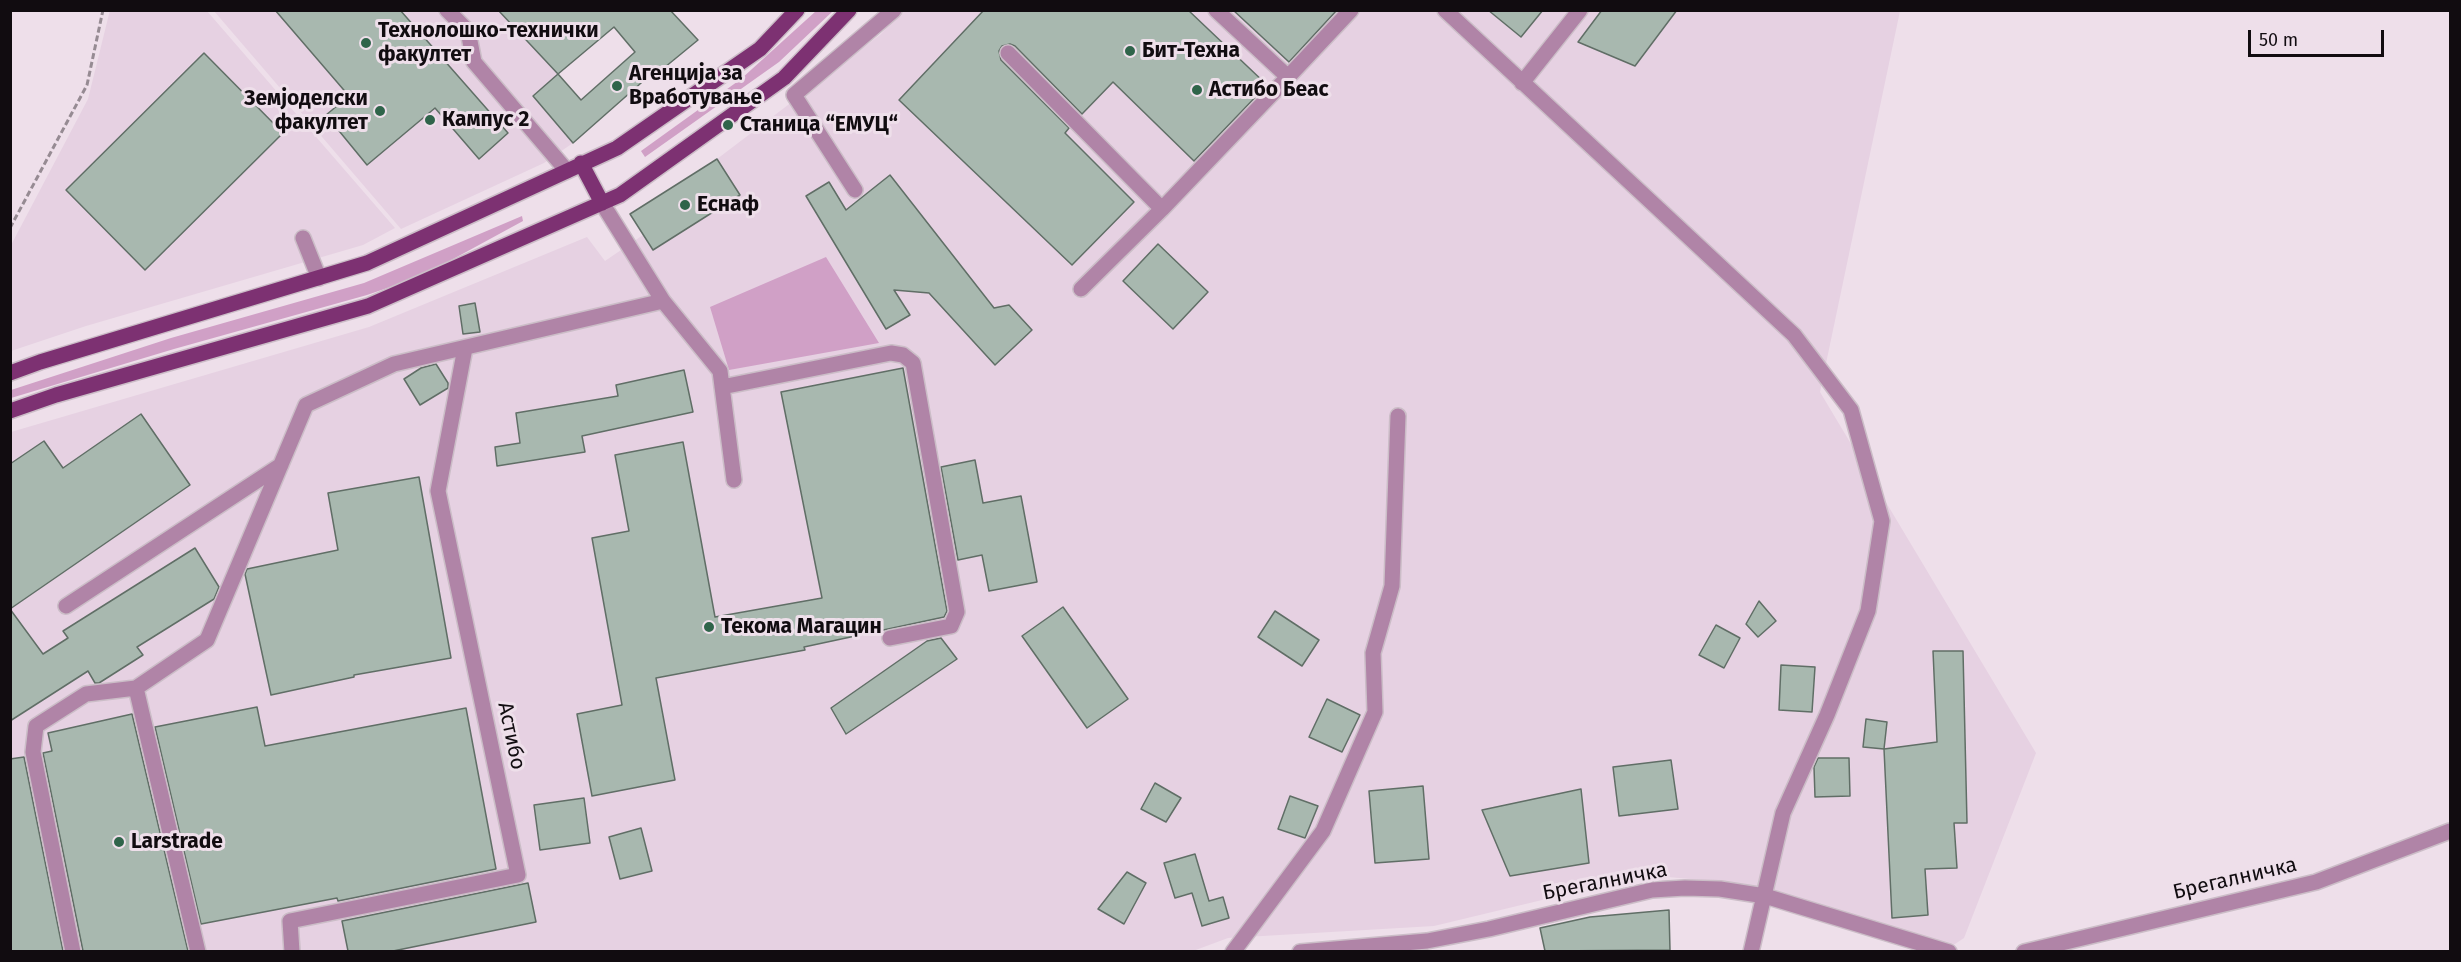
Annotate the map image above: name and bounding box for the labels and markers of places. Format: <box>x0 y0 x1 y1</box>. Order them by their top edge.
place label: Технолошко-технички факултет <box>378 18 599 68</box>
marker: Технолошко-технички факултет <box>359 36 373 50</box>
place label: Бит-Техна <box>1142 38 1240 64</box>
marker: Бит-Техна <box>1123 44 1137 58</box>
place label: Агенција за Вработување <box>629 61 762 111</box>
place label: Астибо Беас <box>1209 77 1329 103</box>
marker: Агенција за Вработување <box>610 79 624 93</box>
marker: Астибо Беас <box>1190 83 1204 97</box>
place label: Земјоделски факултет <box>244 86 368 136</box>
marker: Земјоделски факултет <box>373 104 387 118</box>
place label: Кампус 2 <box>442 107 529 133</box>
place label: Станица “ЕМУЦ“ <box>740 112 898 138</box>
marker: Кампус 2 <box>423 113 437 127</box>
marker: Станица “ЕМУЦ“ <box>721 118 735 132</box>
place label: Еснаф <box>697 192 759 218</box>
marker: Еснаф <box>678 198 692 212</box>
place label: Текома Магацин <box>721 614 882 640</box>
marker: Текома Магацин <box>702 620 716 634</box>
place label: Larstrade <box>131 829 223 855</box>
marker: Larstrade <box>112 835 126 849</box>

